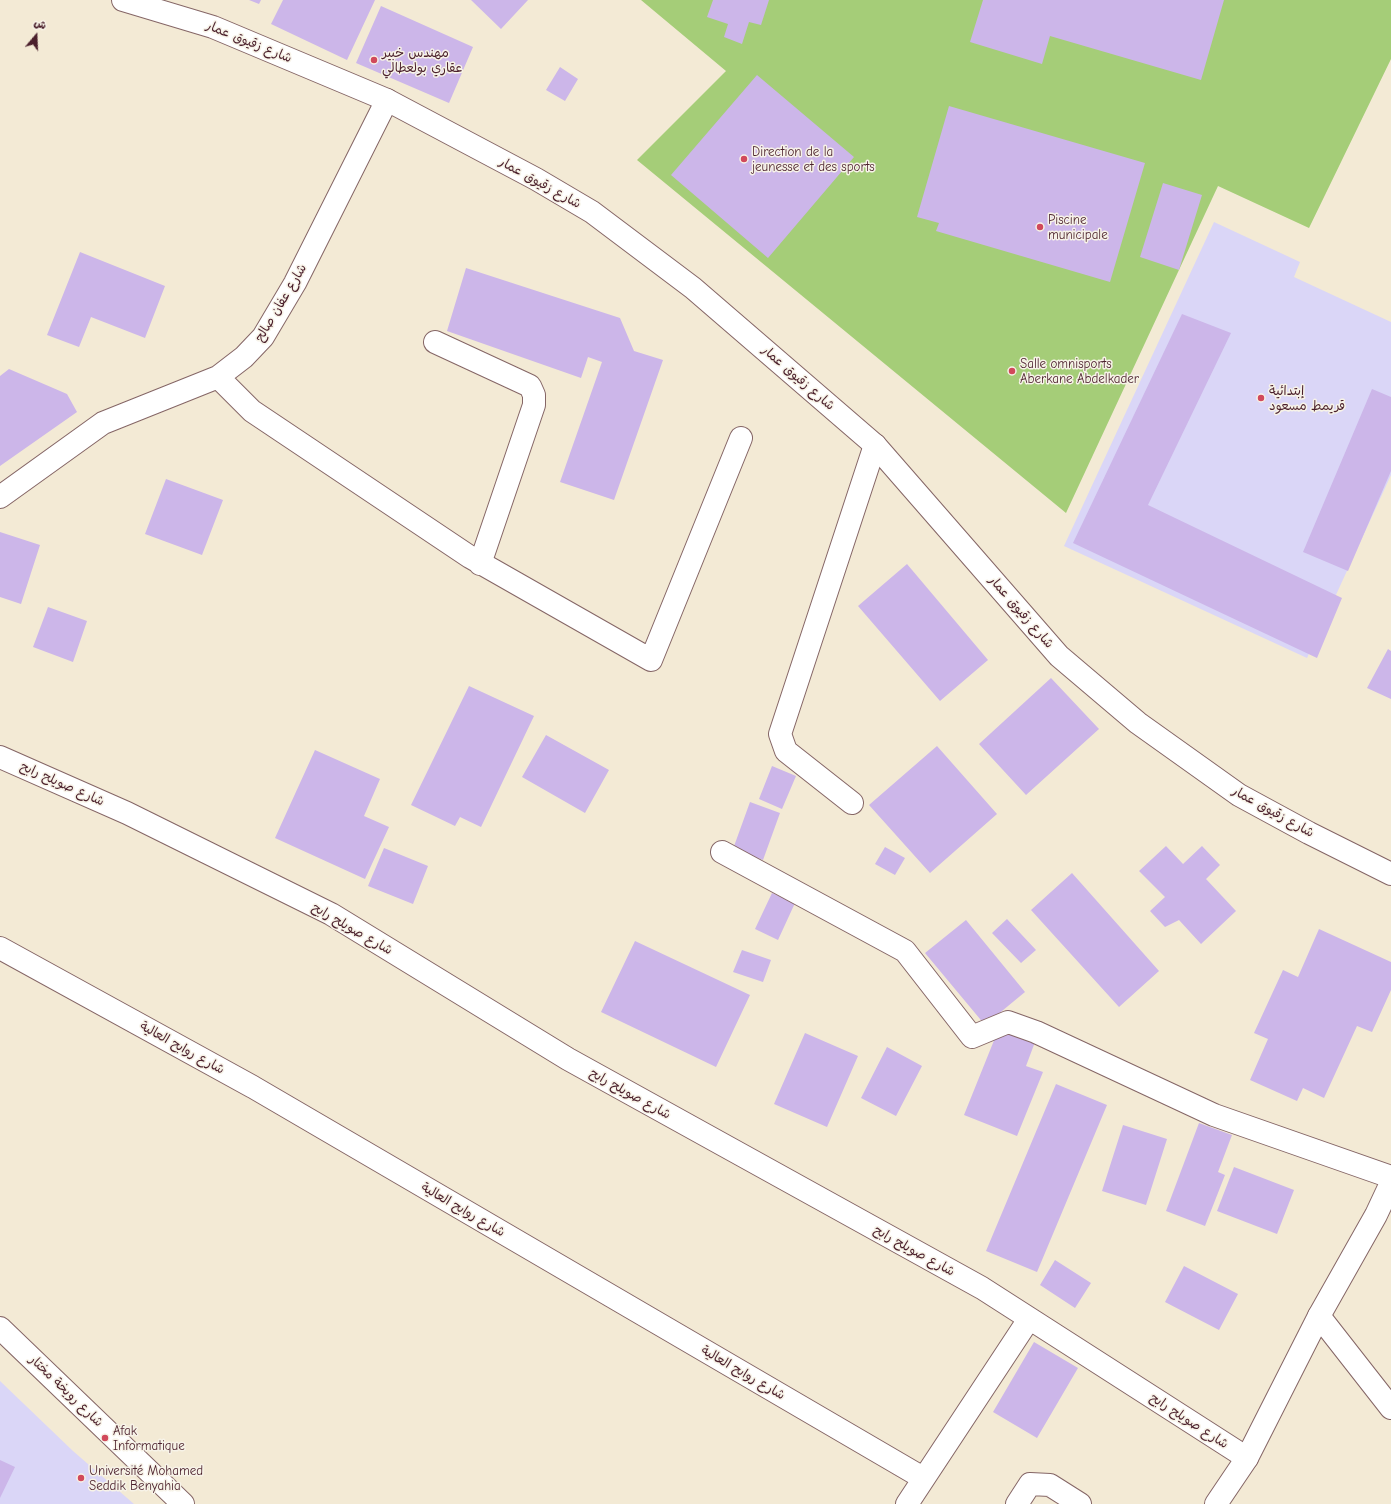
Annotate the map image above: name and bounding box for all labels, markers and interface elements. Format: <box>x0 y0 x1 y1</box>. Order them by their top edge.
north arrow <box>16 16 56 56</box>
text: ش <box>32 16 48 32</box>
street label: شارع زقيوق عمار <box>204 18 294 66</box>
place label: مهندس خبير عقاري بولعطالي <box>382 45 462 76</box>
marker: مهندس خبير عقاري بولعطالي <box>369 55 379 65</box>
place label: Direction de la jeunesse et des sports <box>752 144 875 175</box>
street label: شارع زقيوق عمار <box>496 154 584 212</box>
marker: Direction de la jeunesse et des sports <box>739 154 749 164</box>
place label: Piscine municipale <box>1048 212 1108 243</box>
marker: Piscine municipale <box>1035 222 1045 232</box>
street label: شارع عفان صالح <box>252 261 310 345</box>
street label: شارع زقيوق عمار <box>758 342 838 414</box>
place label: Salle omnisports Aberkane Abdelkader <box>1020 356 1139 387</box>
marker: Salle omnisports Aberkane Abdelkader <box>1007 366 1017 376</box>
place label: إبتدائية قريمط مسعود <box>1269 383 1345 414</box>
marker: إبتدائية قريمط مسعود <box>1256 393 1266 403</box>
street label: شارع زقيوق عمار <box>985 572 1057 652</box>
street label: شارع صويلح رابح <box>17 758 107 810</box>
street label: شارع زقيوق عمار <box>1229 783 1317 841</box>
street label: شارع صويلح رابح <box>309 900 395 958</box>
street label: شارع روابح العالية <box>137 1018 227 1078</box>
street label: شارع صويلح رابح <box>587 1065 673 1123</box>
street label: شارع روابح العالية <box>418 1180 508 1240</box>
street label: شارع صويلح رابح <box>871 1222 957 1280</box>
street label: شارع روابح العالية <box>698 1343 788 1403</box>
street label: شارع رويخة مختار <box>26 1352 106 1430</box>
street label: شارع صويلح رابح <box>1147 1390 1231 1452</box>
place label: Afak Informatique <box>113 1423 185 1454</box>
marker: Afak Informatique <box>100 1433 110 1443</box>
place label: Université Mohamed Seddik Benyahia <box>89 1463 203 1494</box>
marker: Université Mohamed Seddik Benyahia <box>76 1473 86 1483</box>

